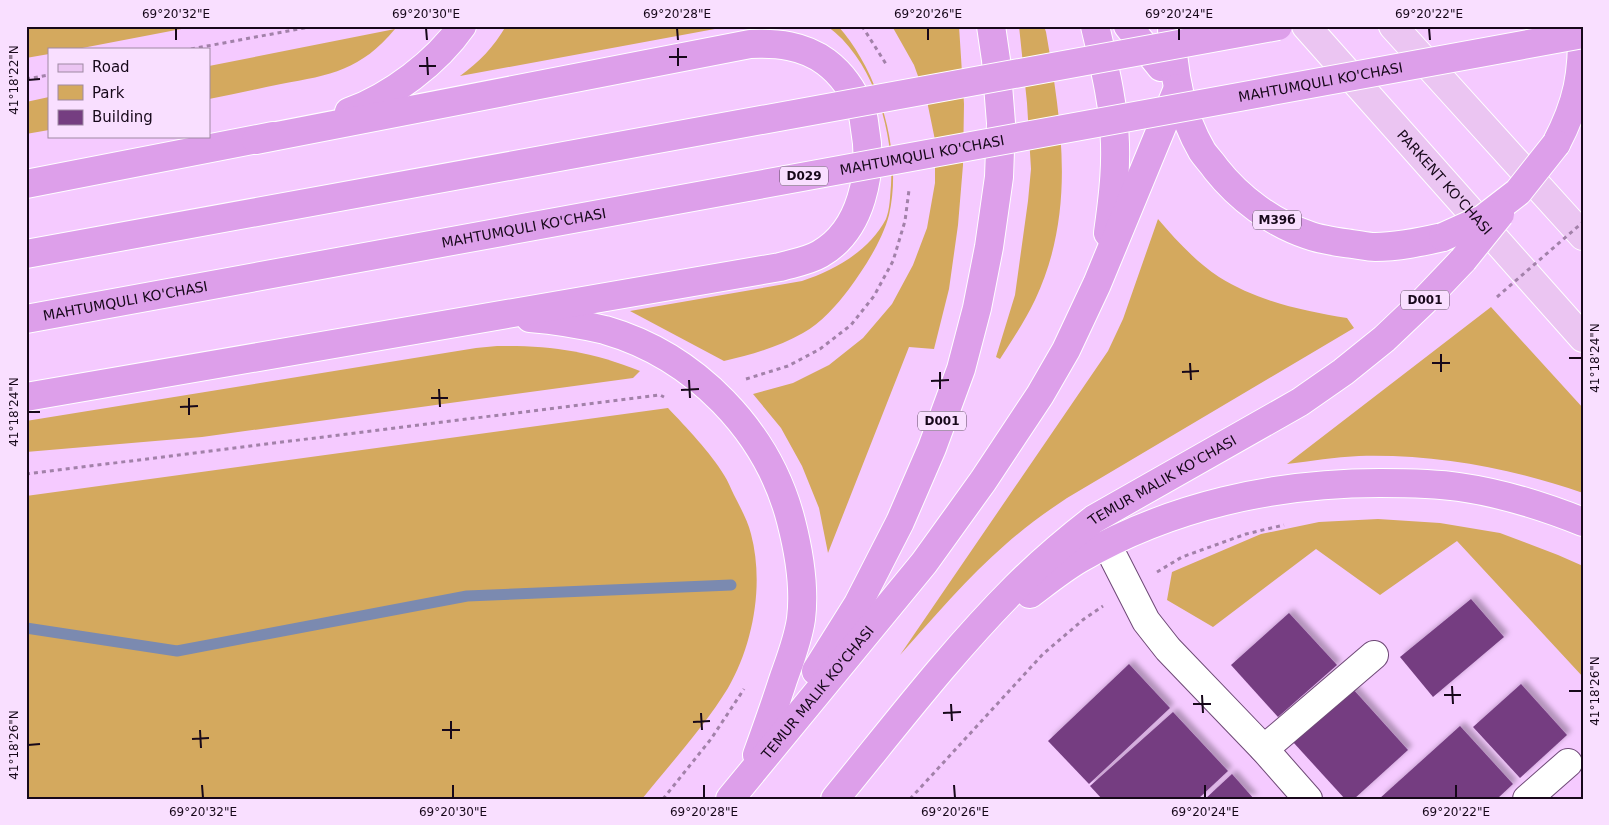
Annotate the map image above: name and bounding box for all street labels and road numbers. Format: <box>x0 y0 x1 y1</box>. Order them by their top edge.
street label: MAHTUMQULI KO'CHASI <box>1237 59 1404 105</box>
street label: PARKENT KO'CHASI <box>1394 127 1495 238</box>
street label: MAHTUMQULI KO'CHASI <box>839 132 1006 178</box>
road number: D029 <box>780 167 828 186</box>
street label: MAHTUMQULI KO'CHASI <box>440 205 607 251</box>
road number: M39б <box>1253 210 1301 230</box>
street label: MAHTUMQULI KO'CHASI <box>42 278 209 324</box>
road number: D001 <box>1401 290 1449 310</box>
road number: D001 <box>918 412 966 431</box>
street label: TEMUR MALIK KO'CHASI <box>1084 432 1239 529</box>
street label: TEMUR MALIK KO'CHASI <box>758 623 877 763</box>

